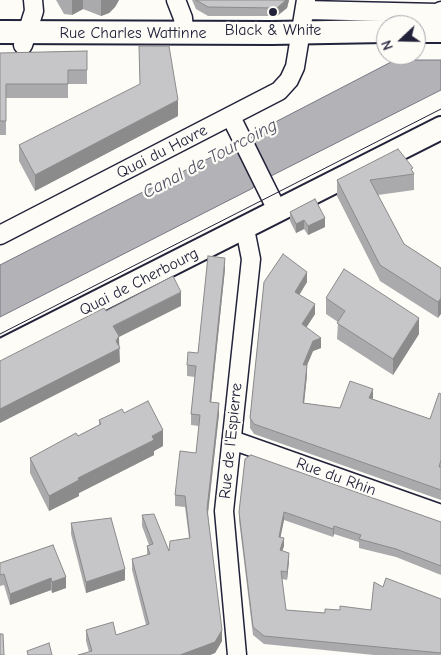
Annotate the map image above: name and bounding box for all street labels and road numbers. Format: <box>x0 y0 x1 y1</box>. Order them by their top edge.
street label: Rue Charles Wattinne <box>59 23 207 43</box>
street label: Quai du Havre <box>113 121 211 183</box>
street label: Quai de Cherbourg <box>76 244 202 320</box>
street label: Rue de l'Espierre <box>215 382 247 500</box>
street label: Rue du Rhin <box>293 454 379 500</box>

